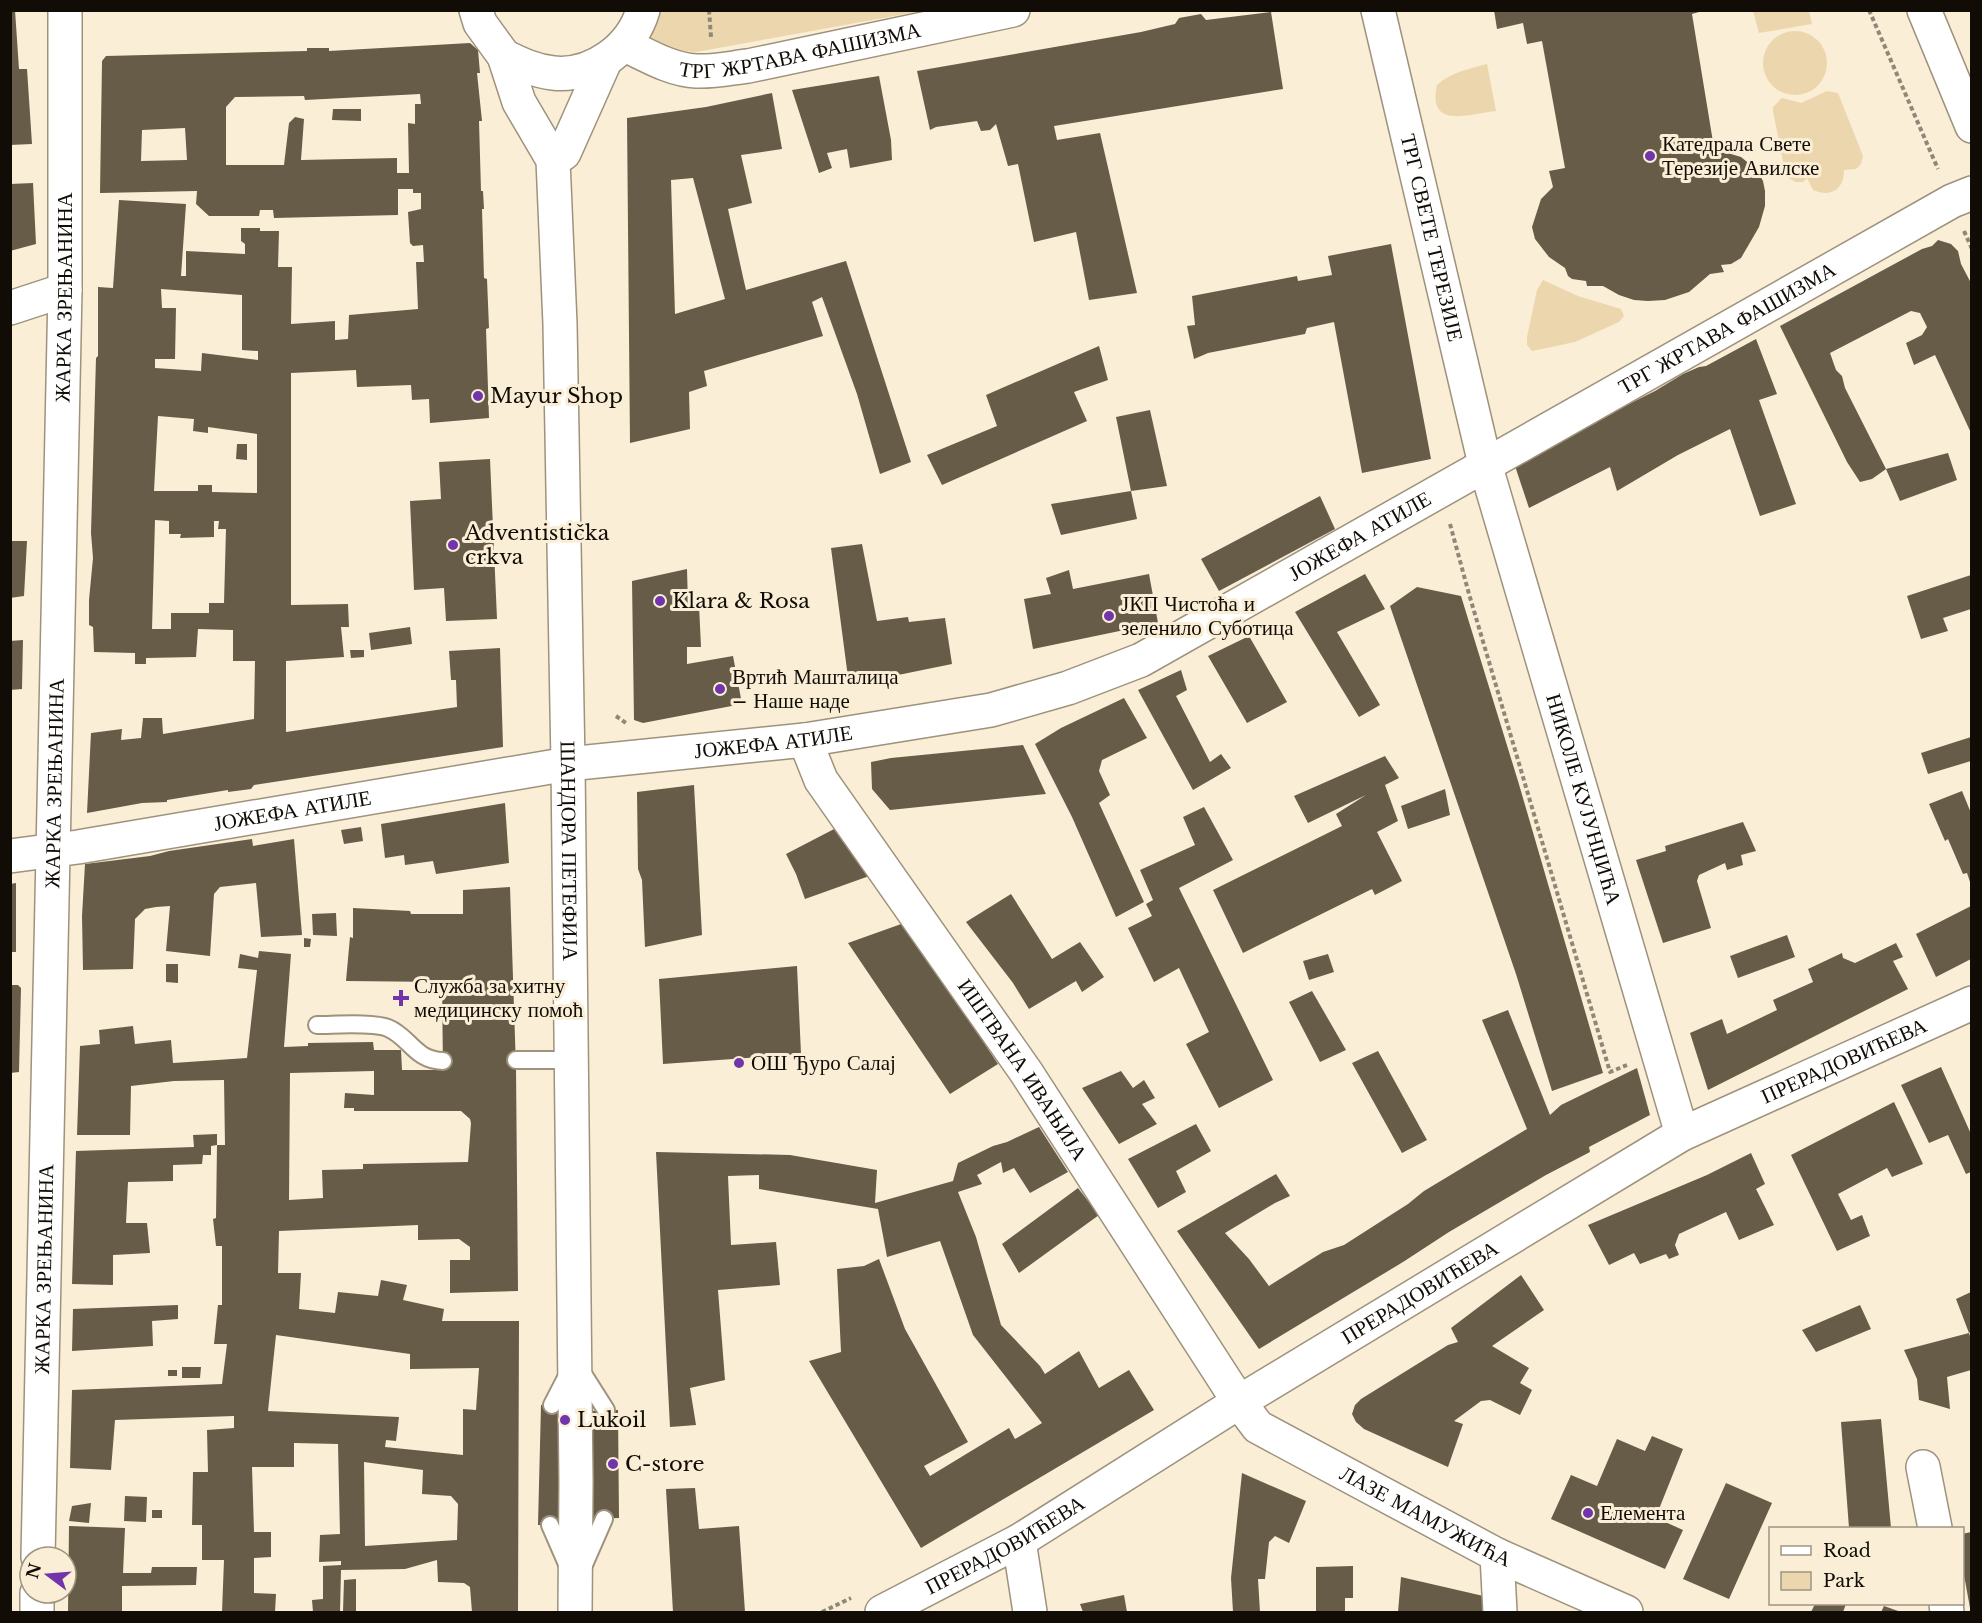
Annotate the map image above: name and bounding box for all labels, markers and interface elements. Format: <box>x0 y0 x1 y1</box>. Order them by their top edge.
street label: ТРГ ЖРТАВА ФАШИЗМА <box>677 17 924 84</box>
street label: ТРГ СВЕТЕ ТЕРЕЗИЈЕ <box>1395 131 1469 344</box>
place label: Катедрала Свете Терезије Авилске <box>1662 131 1819 181</box>
marker: Катедрала Свете Терезије Авилске <box>1643 149 1657 163</box>
street label: ЖАРКА ЗРЕЊАНИНА <box>50 191 78 403</box>
street label: ТРГ ЖРТАВА ФАШИЗМА <box>1614 256 1841 400</box>
place label: Mayur Shop <box>490 383 623 409</box>
marker: Mayur Shop <box>471 389 485 403</box>
street label: ЈОЖЕФА АТИЛЕ <box>1284 486 1436 587</box>
place label: Adventistička crkva <box>464 520 610 570</box>
marker: Adventistička crkva <box>446 538 460 552</box>
place label: Klara & Rosa <box>672 588 810 614</box>
place label: ЈКП Чистоћа и зеленило Суботица <box>1121 591 1294 641</box>
marker: Klara & Rosa <box>653 594 667 608</box>
marker: ЈКП Чистоћа и зеленило Суботица <box>1102 609 1116 623</box>
place label: Вртић Машталица – Наше наде <box>732 664 899 714</box>
street label: ЖАРКА ЗРЕЊАНИНА <box>39 677 70 888</box>
marker: Вртић Машталица – Наше наде <box>713 682 727 696</box>
street label: НИКОЛЕ КУЈУНЏИЋА <box>1540 691 1627 909</box>
street label: ЈОЖЕФА АТИЛЕ <box>693 720 854 764</box>
street label: ШАНДОРА ПЕТЕФИЈА <box>555 741 583 962</box>
street label: ЈОЖЕФА АТИЛЕ <box>212 785 373 837</box>
place label: Служба за хитну медицинску помоћ <box>414 973 584 1023</box>
street label: ИШТВАНА ИВАЊИЈА <box>952 974 1093 1166</box>
marker: Служба за хитну медицинску помоћ <box>392 989 410 1007</box>
street label: ПРЕРАДОВИЋЕВА <box>1757 1012 1932 1109</box>
place label: ОШ Ђуро Салај <box>751 1050 896 1076</box>
marker: ОШ Ђуро Салај <box>732 1056 746 1070</box>
street label: ЖАРКА ЗРЕЊАНИНА <box>29 1163 59 1374</box>
street label: ПРЕРАДОВИЋЕВА <box>1337 1235 1504 1350</box>
place label: Lukoil <box>577 1407 646 1433</box>
marker: Lukoil <box>558 1413 572 1427</box>
place label: C-store <box>625 1451 705 1477</box>
marker: C-store <box>606 1457 620 1471</box>
street label: ЛАЗЕ МАМУЖИЋА <box>1335 1460 1516 1573</box>
street label: ПРЕРАДОВИЋЕВА <box>921 1489 1090 1600</box>
place label: Елемента <box>1600 1500 1686 1526</box>
marker: Елемента <box>1581 1506 1595 1520</box>
legend <box>1769 1527 1964 1605</box>
text: Road <box>1823 1540 1871 1562</box>
north arrow <box>18 1545 78 1605</box>
text: N <box>22 1561 45 1581</box>
text: Park <box>1823 1570 1865 1592</box>

